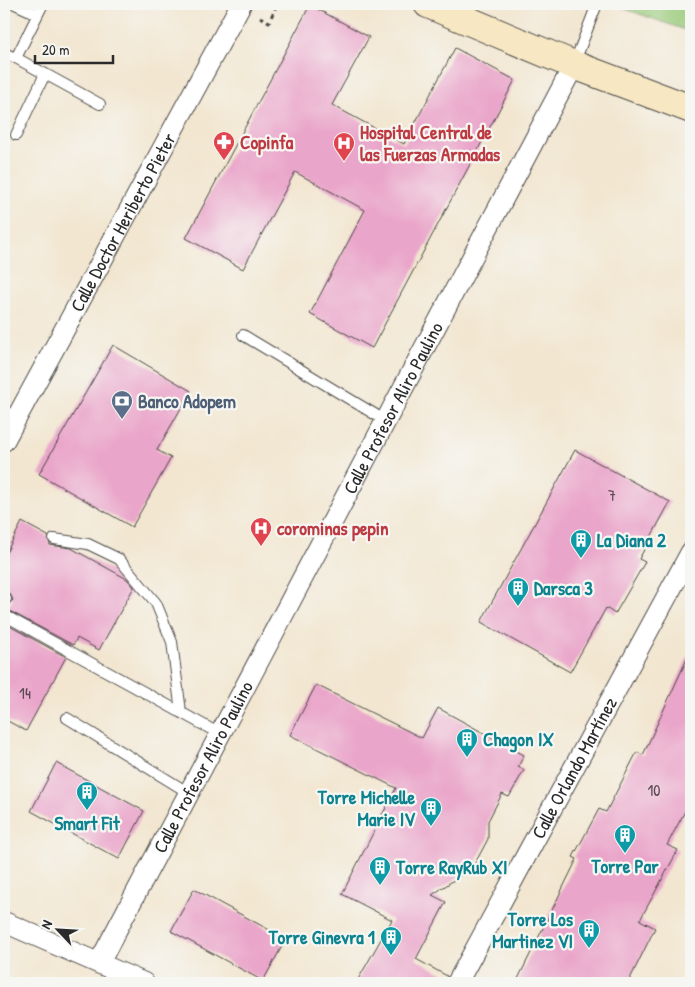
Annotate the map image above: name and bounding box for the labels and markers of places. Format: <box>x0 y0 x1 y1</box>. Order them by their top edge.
place label: Hospital Central de las Fuerzas Armadas <box>360 119 501 167</box>
place label: Copinfa <box>240 129 294 156</box>
pharmacy icon: Copinfa <box>212 130 236 161</box>
hospital icon: Hospital Central de las Fuerzas Armadas <box>332 131 356 162</box>
place label: Banco Adopem <box>138 388 236 415</box>
bank icon: Banco Adopem <box>110 389 134 420</box>
place label: corominas pepin <box>277 515 389 542</box>
hospital icon: corominas pepin <box>249 516 273 547</box>
place label: La Diana 2 <box>597 527 666 553</box>
building icon: La Diana 2 <box>569 528 593 559</box>
place label: Darsca 3 <box>534 575 593 601</box>
building icon: Darsca 3 <box>506 576 530 607</box>
place label: Chagon IX <box>483 726 554 753</box>
building icon: Chagon IX <box>455 727 479 758</box>
building icon: Smart Fit <box>75 780 99 811</box>
place label: Torre Michelle Marie IV <box>317 784 416 832</box>
building icon: Torre Michelle Marie IV <box>419 796 443 827</box>
place label: Smart Fit <box>54 810 121 836</box>
building icon: Torre Par <box>613 823 637 854</box>
place label: Torre Par <box>590 853 659 879</box>
place label: Torre RayRub XI <box>395 854 508 881</box>
building icon: Torre RayRub XI <box>368 855 392 886</box>
place label: Torre Los Martinez VI <box>492 906 574 954</box>
building icon: Torre Los Martinez VI <box>577 918 601 949</box>
place label: Torre Ginevra 1 <box>268 924 375 950</box>
building icon: Torre Ginevra 1 <box>379 925 403 956</box>

